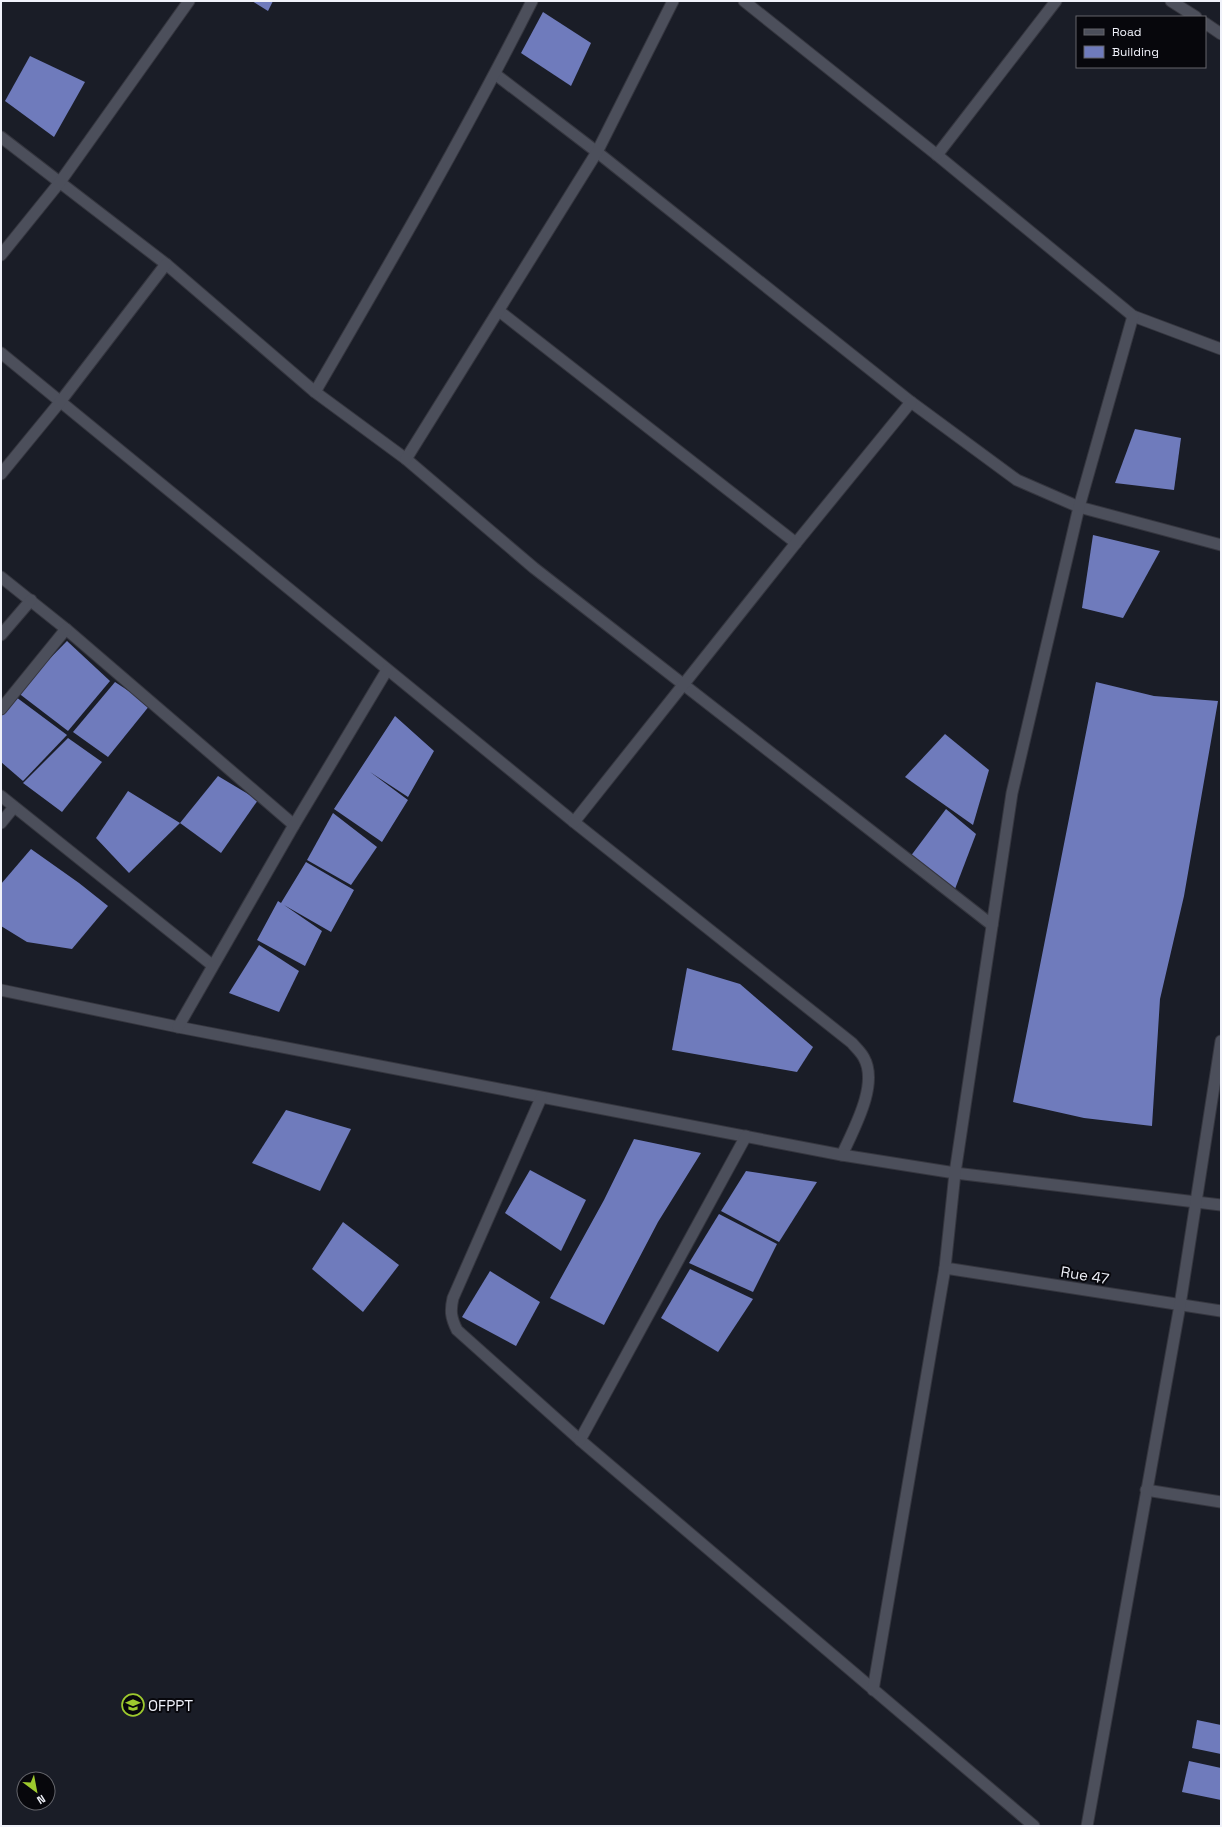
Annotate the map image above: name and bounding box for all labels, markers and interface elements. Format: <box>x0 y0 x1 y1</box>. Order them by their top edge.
legend <box>1076 16 1206 68</box>
text: Road <box>1112 24 1141 40</box>
text: Building <box>1112 44 1159 60</box>
street label: Rue 47 <box>1059 1262 1111 1288</box>
school or university icon: OFPPT <box>120 1692 146 1718</box>
place label: OFPPT <box>148 1696 193 1715</box>
north arrow <box>16 1771 56 1811</box>
text: N <box>34 1792 48 1807</box>

